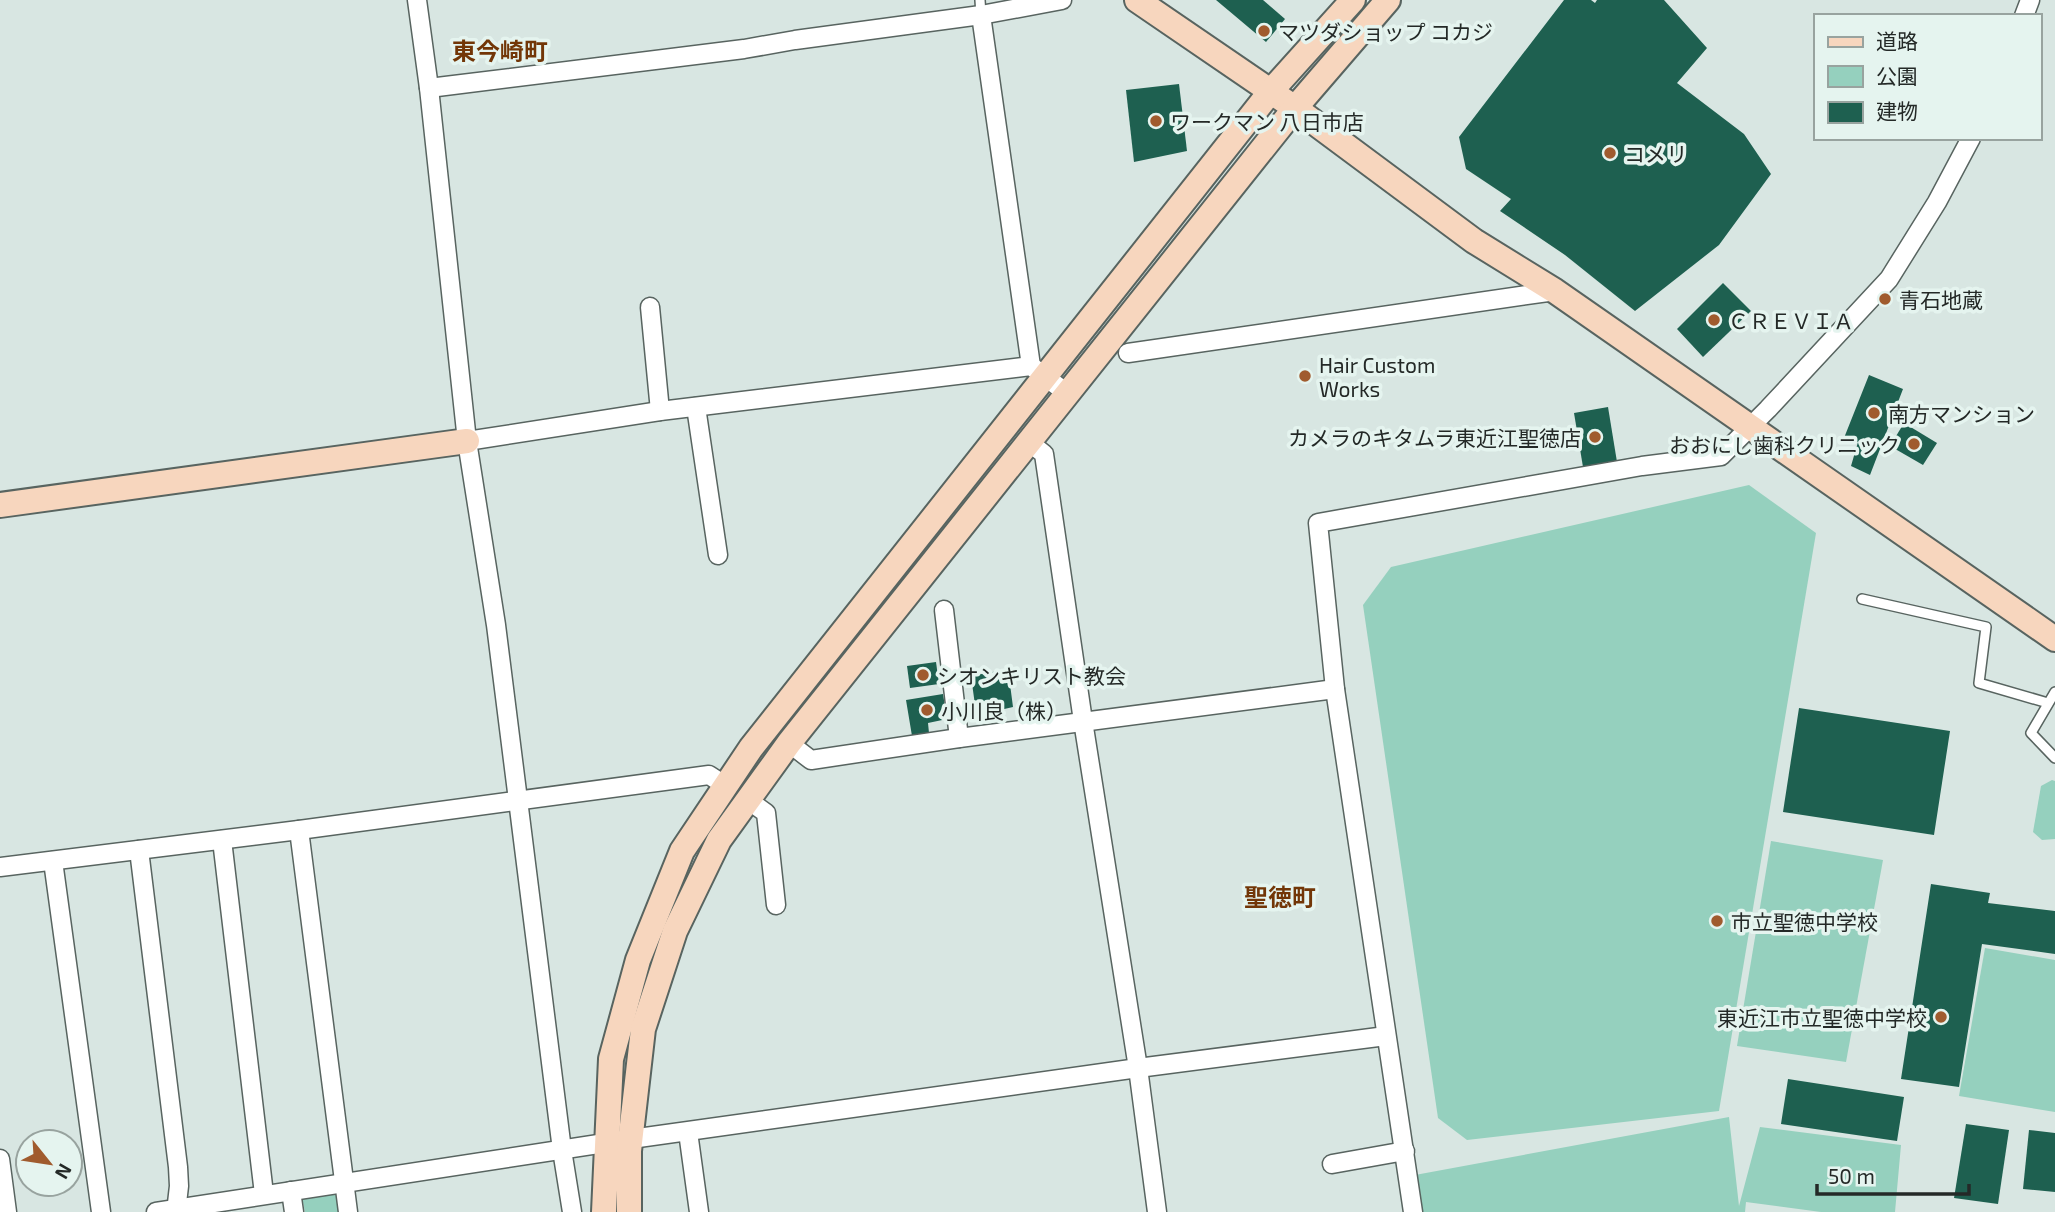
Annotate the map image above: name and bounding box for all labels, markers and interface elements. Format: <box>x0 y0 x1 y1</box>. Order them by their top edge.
legend <box>1814 14 2041 140</box>
place label: マツダショップ コカジ <box>1278 19 1493 44</box>
marker: マツダショップ コカジ <box>1256 23 1272 39</box>
text: 道路 <box>1876 28 1918 53</box>
district label: 東今崎町 <box>452 36 548 65</box>
text: 公園 <box>1876 63 1918 88</box>
text: 建物 <box>1876 98 1918 123</box>
place label: ワークマン 八日市店 <box>1170 109 1364 134</box>
marker: ワークマン 八日市店 <box>1148 113 1164 129</box>
place label: コメリ <box>1624 141 1687 166</box>
marker: コメリ <box>1602 145 1618 161</box>
place label: 青石地蔵 <box>1899 287 1983 312</box>
marker: 青石地蔵 <box>1877 291 1893 307</box>
place label: ＣＲＥＶＩＡ <box>1728 308 1854 333</box>
marker: ＣＲＥＶＩＡ <box>1706 312 1722 328</box>
place label: Hair Custom Works <box>1319 352 1435 401</box>
marker: Hair Custom Works <box>1297 368 1313 384</box>
place label: 南方マンション <box>1888 401 2035 426</box>
marker: 南方マンション <box>1866 405 1882 421</box>
place label: カメラのキタムラ東近江聖徳店 <box>1288 425 1581 450</box>
marker: カメラのキタムラ東近江聖徳店 <box>1587 429 1603 445</box>
place label: おおにし歯科クリニック <box>1669 432 1900 457</box>
marker: おおにし歯科クリニック <box>1906 436 1922 452</box>
place label: シオンキリスト教会 <box>937 663 1126 688</box>
marker: シオンキリスト教会 <box>915 667 931 683</box>
place label: 小川良（株） <box>941 698 1067 723</box>
marker: 小川良（株） <box>919 702 935 718</box>
district label: 聖徳町 <box>1244 882 1316 911</box>
place label: 市立聖徳中学校 <box>1731 909 1878 934</box>
marker: 市立聖徳中学校 <box>1709 913 1725 929</box>
place label: 東近江市立聖徳中学校 <box>1717 1005 1927 1030</box>
marker: 東近江市立聖徳中学校 <box>1933 1009 1949 1025</box>
north arrow <box>14 1128 84 1198</box>
scale bar <box>1817 1152 1969 1196</box>
text: N <box>51 1160 78 1183</box>
text: 50 m <box>1828 1163 1875 1188</box>

